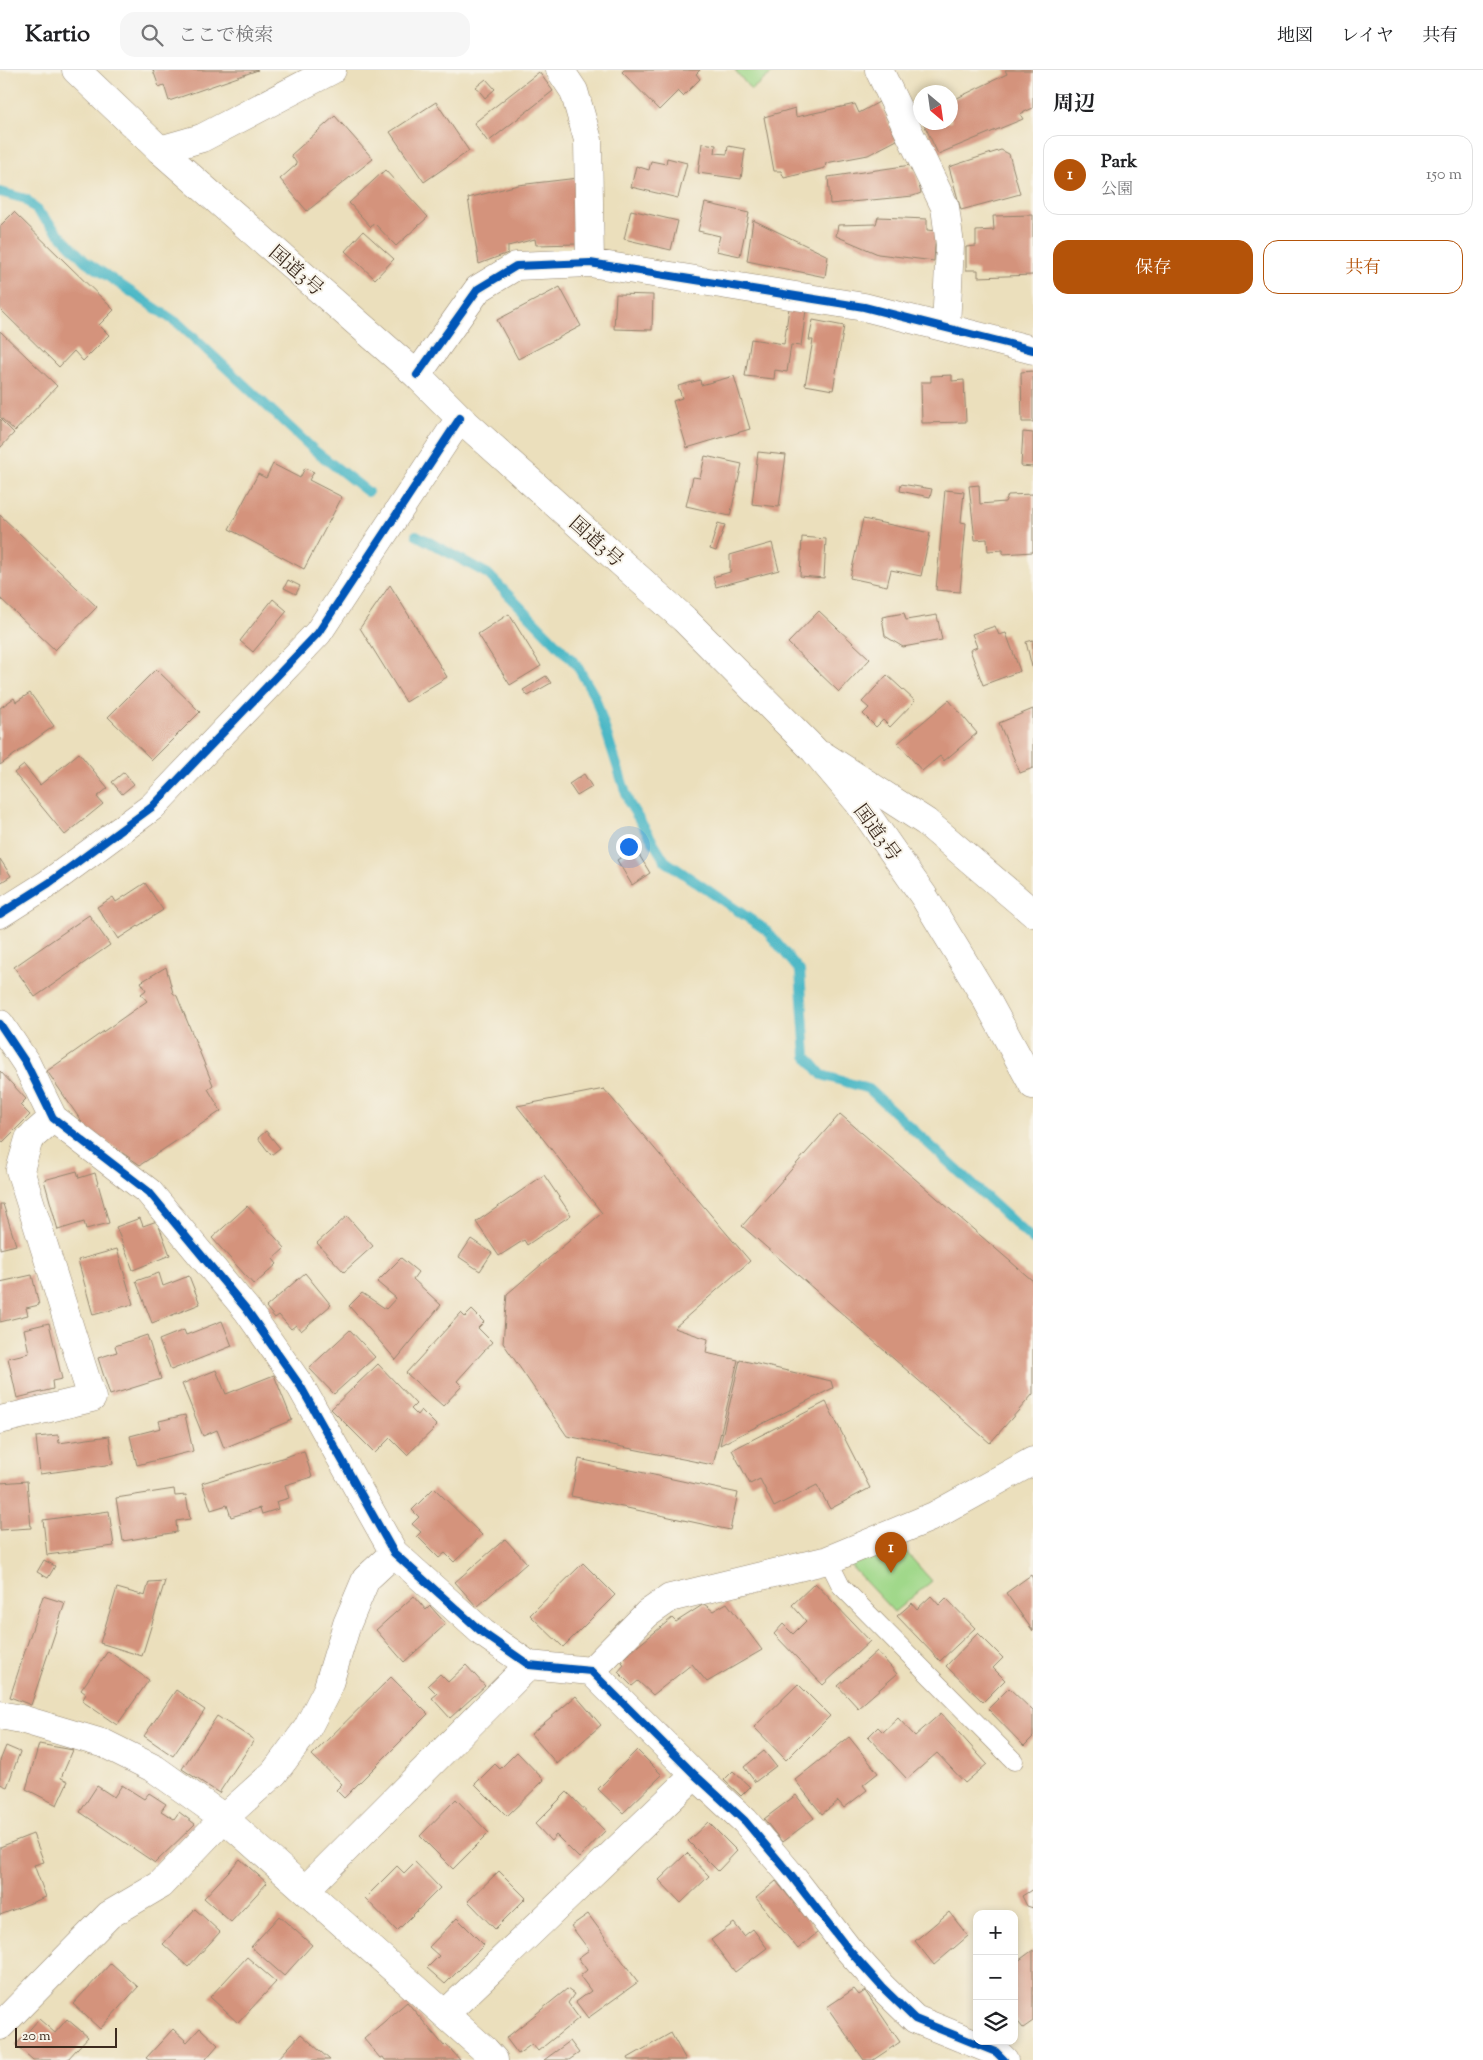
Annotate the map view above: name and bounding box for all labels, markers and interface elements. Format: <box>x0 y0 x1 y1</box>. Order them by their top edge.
search box <box>120 12 470 57</box>
text: Kartio <box>25 18 90 52</box>
icon: search <box>138 21 166 49</box>
text: ここで検索 <box>178 23 273 50</box>
text: 地図 <box>1277 24 1313 50</box>
text: レイヤ <box>1341 24 1394 50</box>
text: 共有 <box>1422 24 1458 50</box>
north arrow <box>913 85 958 130</box>
text: 周辺 <box>1053 90 1095 120</box>
text: Park <box>1101 149 1137 176</box>
text: 1 <box>1067 164 1073 187</box>
text: 150 m <box>1426 164 1462 187</box>
text: 公園 <box>1101 179 1133 202</box>
street label: 国道3号 <box>262 240 329 303</box>
button: 保存 <box>1053 240 1253 294</box>
button: 共有 <box>1263 240 1463 294</box>
street label: 国道3号 <box>562 511 628 575</box>
street label: 国道3号 <box>846 799 906 868</box>
your location <box>616 834 642 860</box>
pin: 1 <box>875 1532 907 1573</box>
map controls <box>973 1910 1018 2045</box>
button: + <box>973 1910 1018 1955</box>
button: − <box>973 1955 1018 2000</box>
button: layers <box>973 2000 1018 2045</box>
scale bar <box>15 2025 118 2048</box>
text: 20 m <box>22 2027 51 2047</box>

